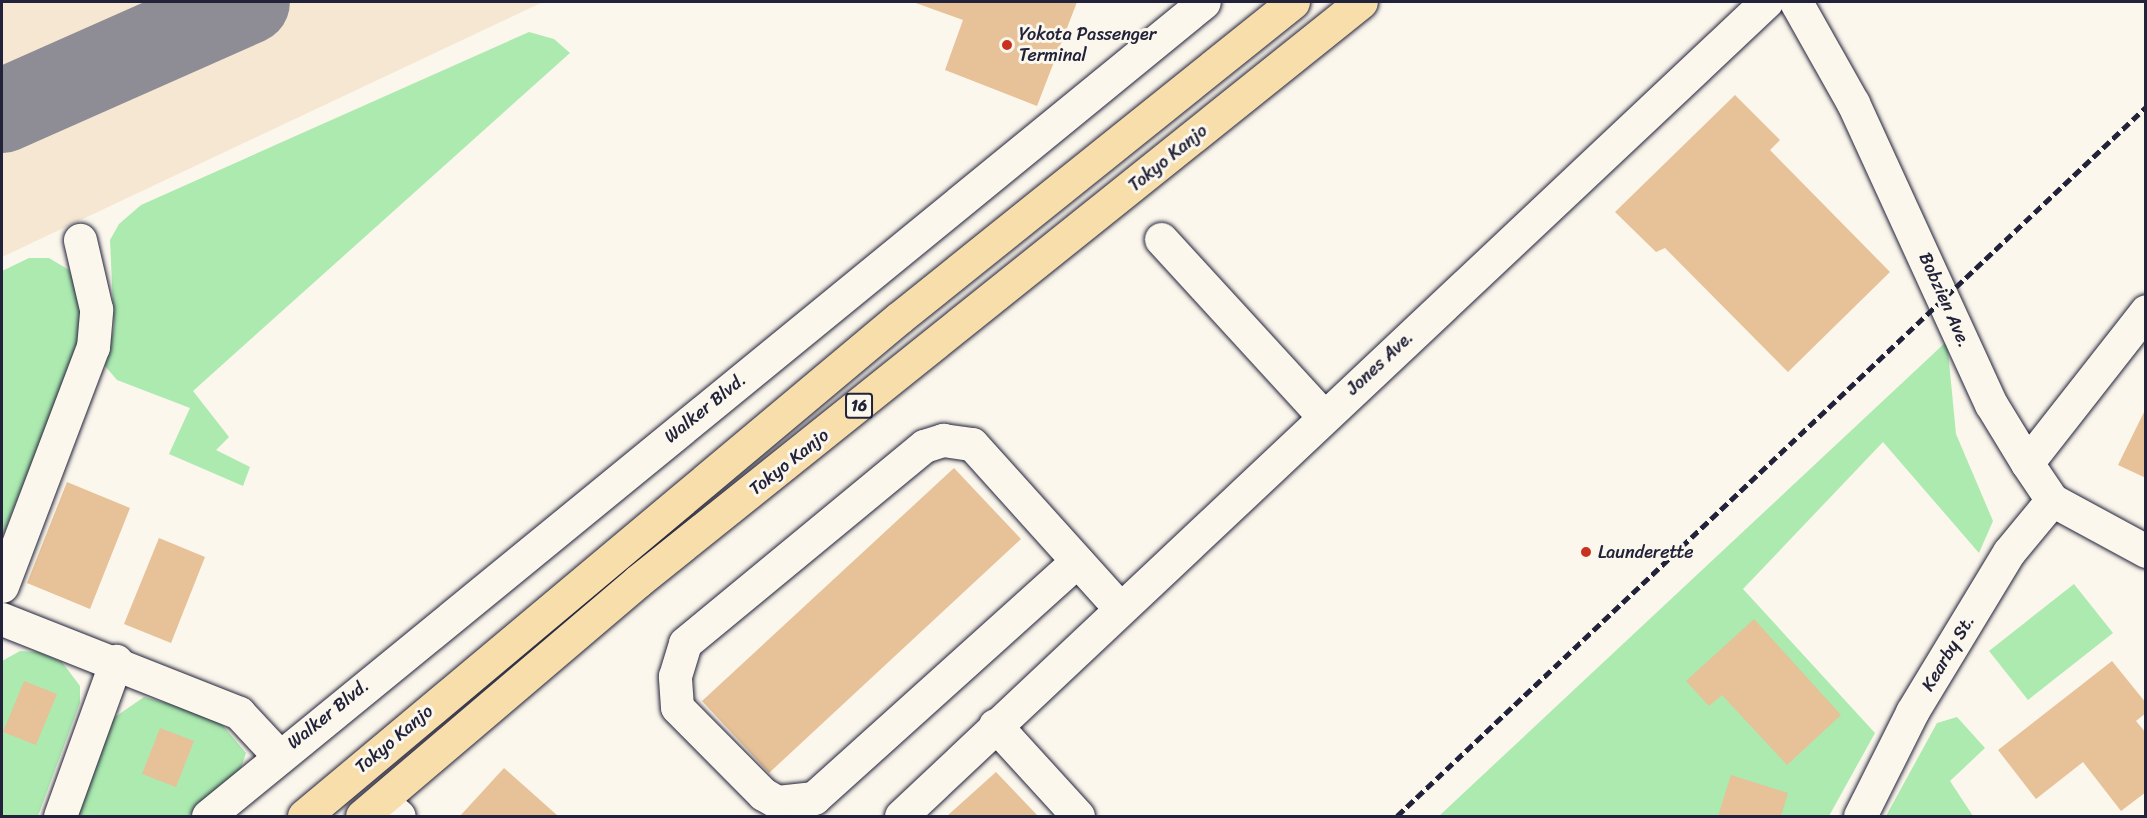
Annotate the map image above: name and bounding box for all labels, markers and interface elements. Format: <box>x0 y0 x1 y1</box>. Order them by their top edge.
place label: Yokota Passenger Terminal <box>1019 24 1157 66</box>
marker: Yokota Passenger Terminal <box>1000 38 1014 52</box>
street label: Tokyo Kanjo <box>1124 120 1212 196</box>
street label: Bobzien Ave. <box>1914 249 1976 351</box>
street label: Jones Ave. <box>1342 326 1418 400</box>
street label: Walker Blvd. <box>660 369 750 447</box>
road number: 16 <box>844 393 874 419</box>
street label: Tokyo Kanjo <box>745 424 833 500</box>
place label: Launderette <box>1598 541 1694 563</box>
marker: Launderette <box>1579 545 1593 559</box>
street label: Kearby St. <box>1917 611 1979 695</box>
street label: Walker Blvd. <box>283 675 373 753</box>
street label: Tokyo Kanjo <box>351 700 437 778</box>

